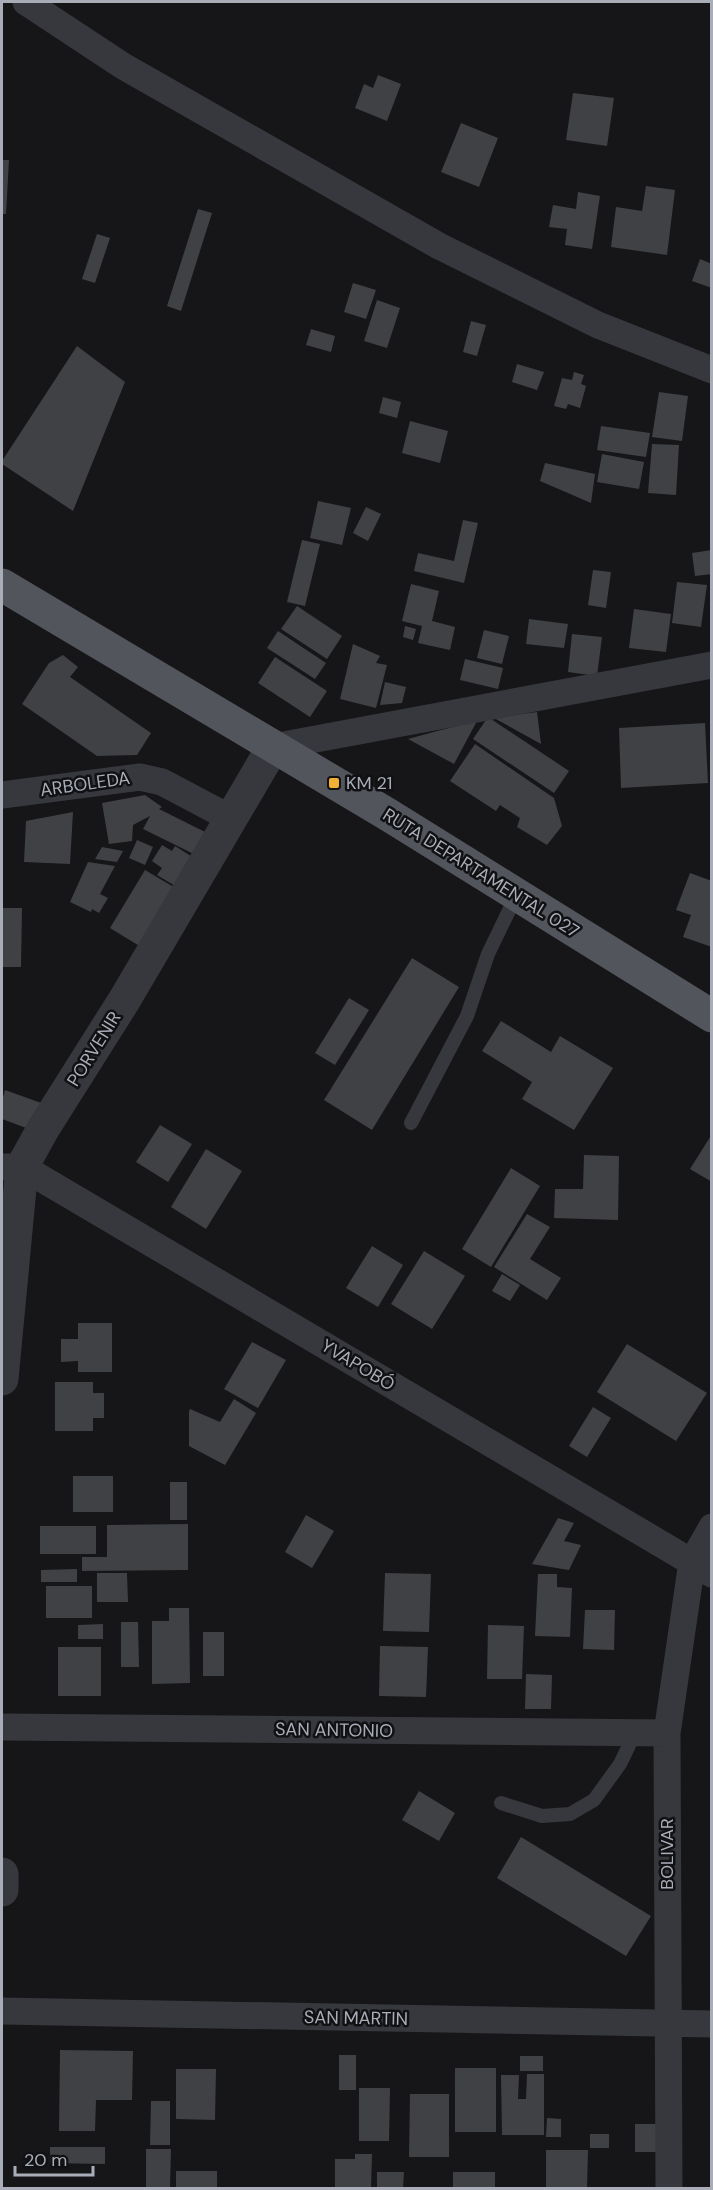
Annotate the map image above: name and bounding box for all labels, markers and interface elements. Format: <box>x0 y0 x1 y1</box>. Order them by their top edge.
street label: ARBOLEDA <box>39 766 132 802</box>
place label: KM 21 <box>346 771 392 795</box>
marker: KM 21 <box>327 776 341 790</box>
street label: RUTA DEPARTAMENTAL 027 <box>378 803 584 943</box>
street label: PORVENIR <box>62 1007 126 1091</box>
street label: YVAPOBÓ <box>317 1334 399 1396</box>
street label: SAN ANTONIO <box>275 1717 393 1743</box>
street label: BOLIVAR <box>655 1818 679 1890</box>
street label: SAN MARTIN <box>304 2005 408 2031</box>
scale bar <box>15 2139 93 2177</box>
text: 20 m <box>24 2148 67 2172</box>

